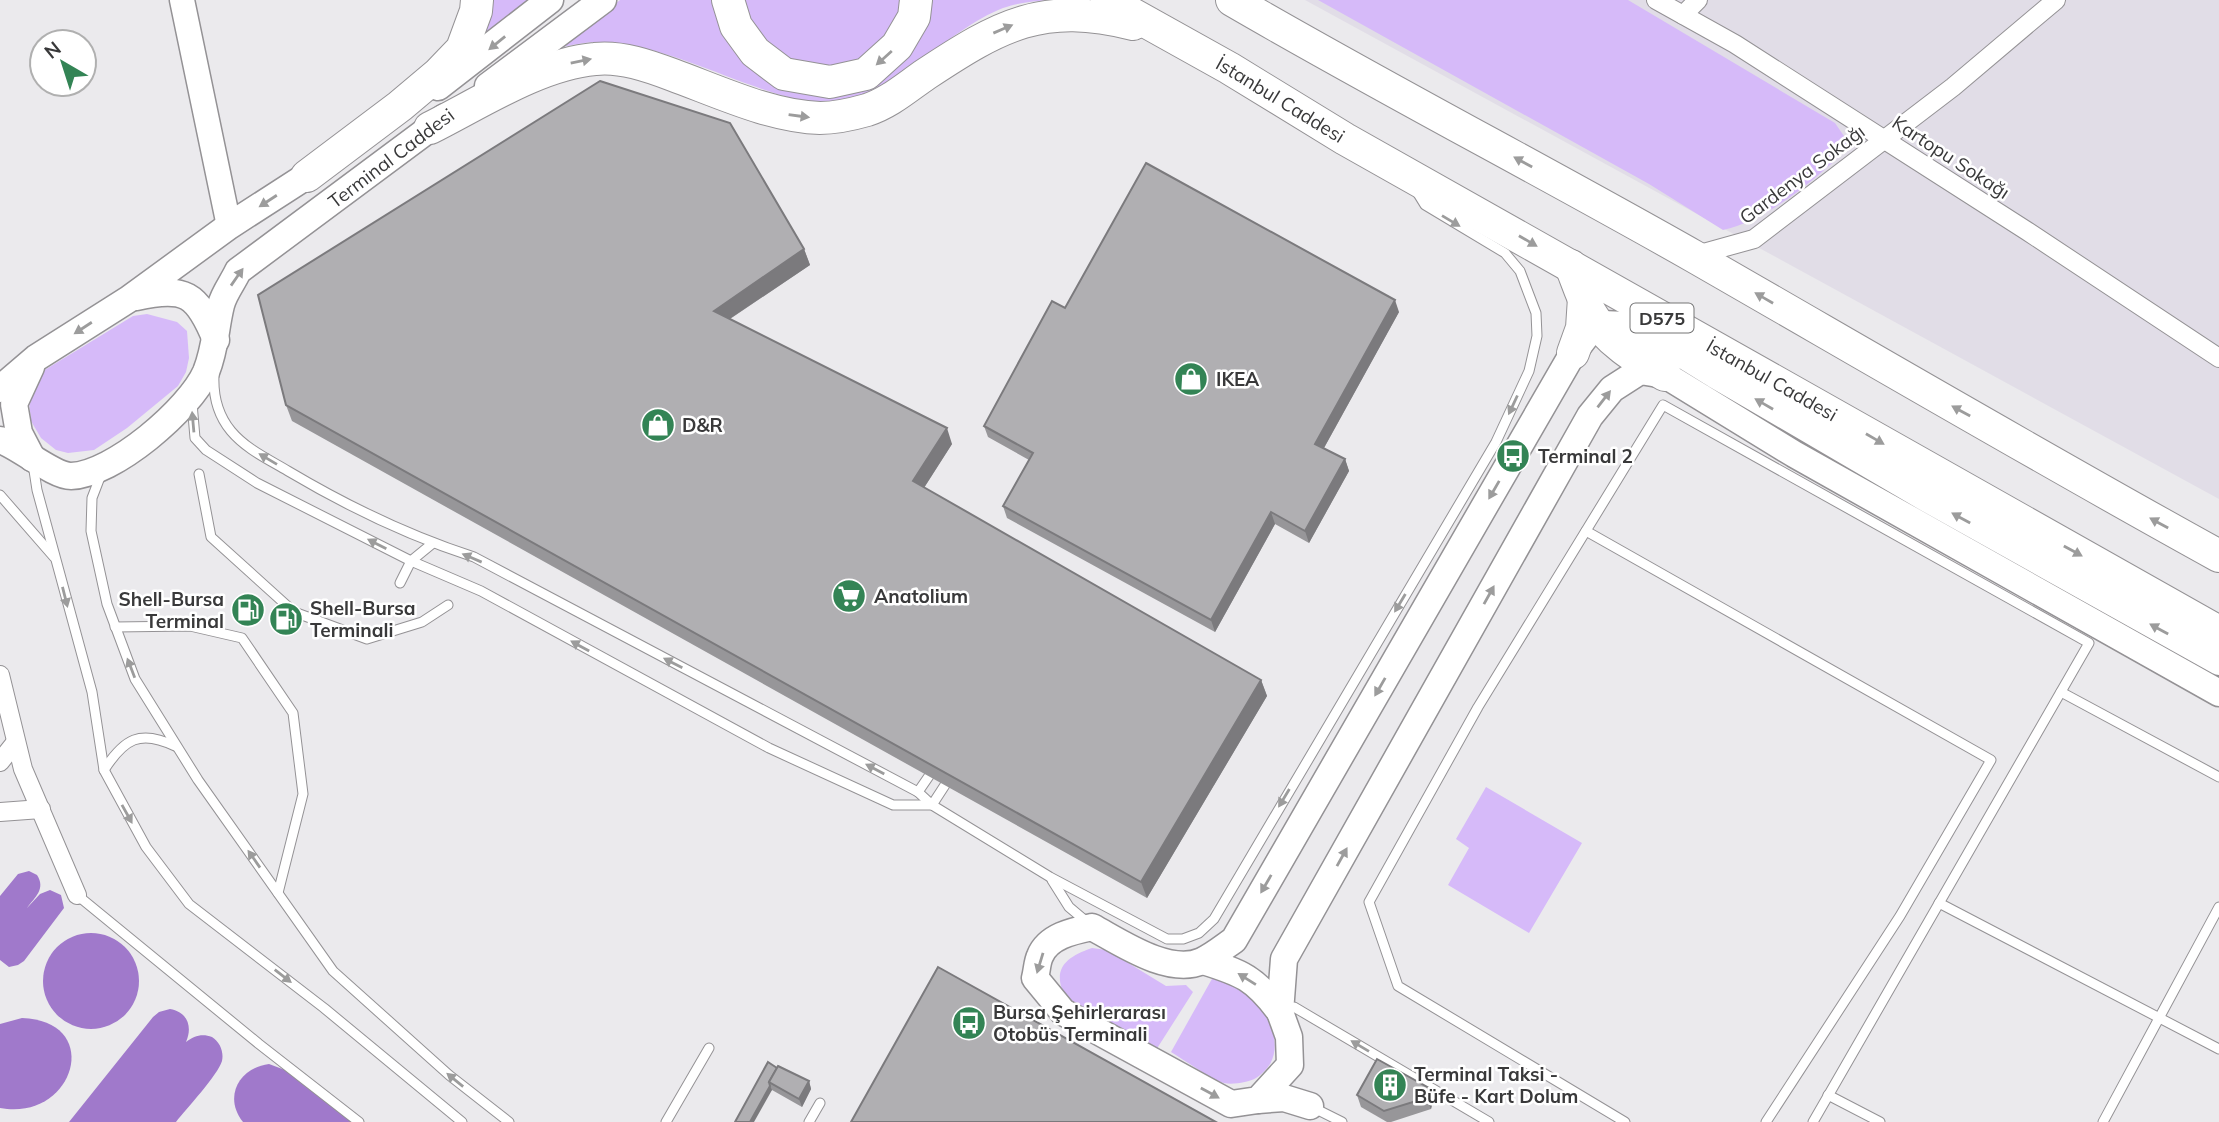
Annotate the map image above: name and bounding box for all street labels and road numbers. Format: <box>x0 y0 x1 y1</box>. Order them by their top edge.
street label: İstanbul Caddesi <box>1212 51 1349 148</box>
street label: Terminal Caddesi <box>323 103 459 213</box>
street label: Kartopu Sokağı <box>1888 110 2014 204</box>
street label: Gardenya Sokağı <box>1735 119 1869 229</box>
road number: D575 <box>1630 304 1694 332</box>
street label: İstanbul Caddesi <box>1702 333 1842 426</box>

